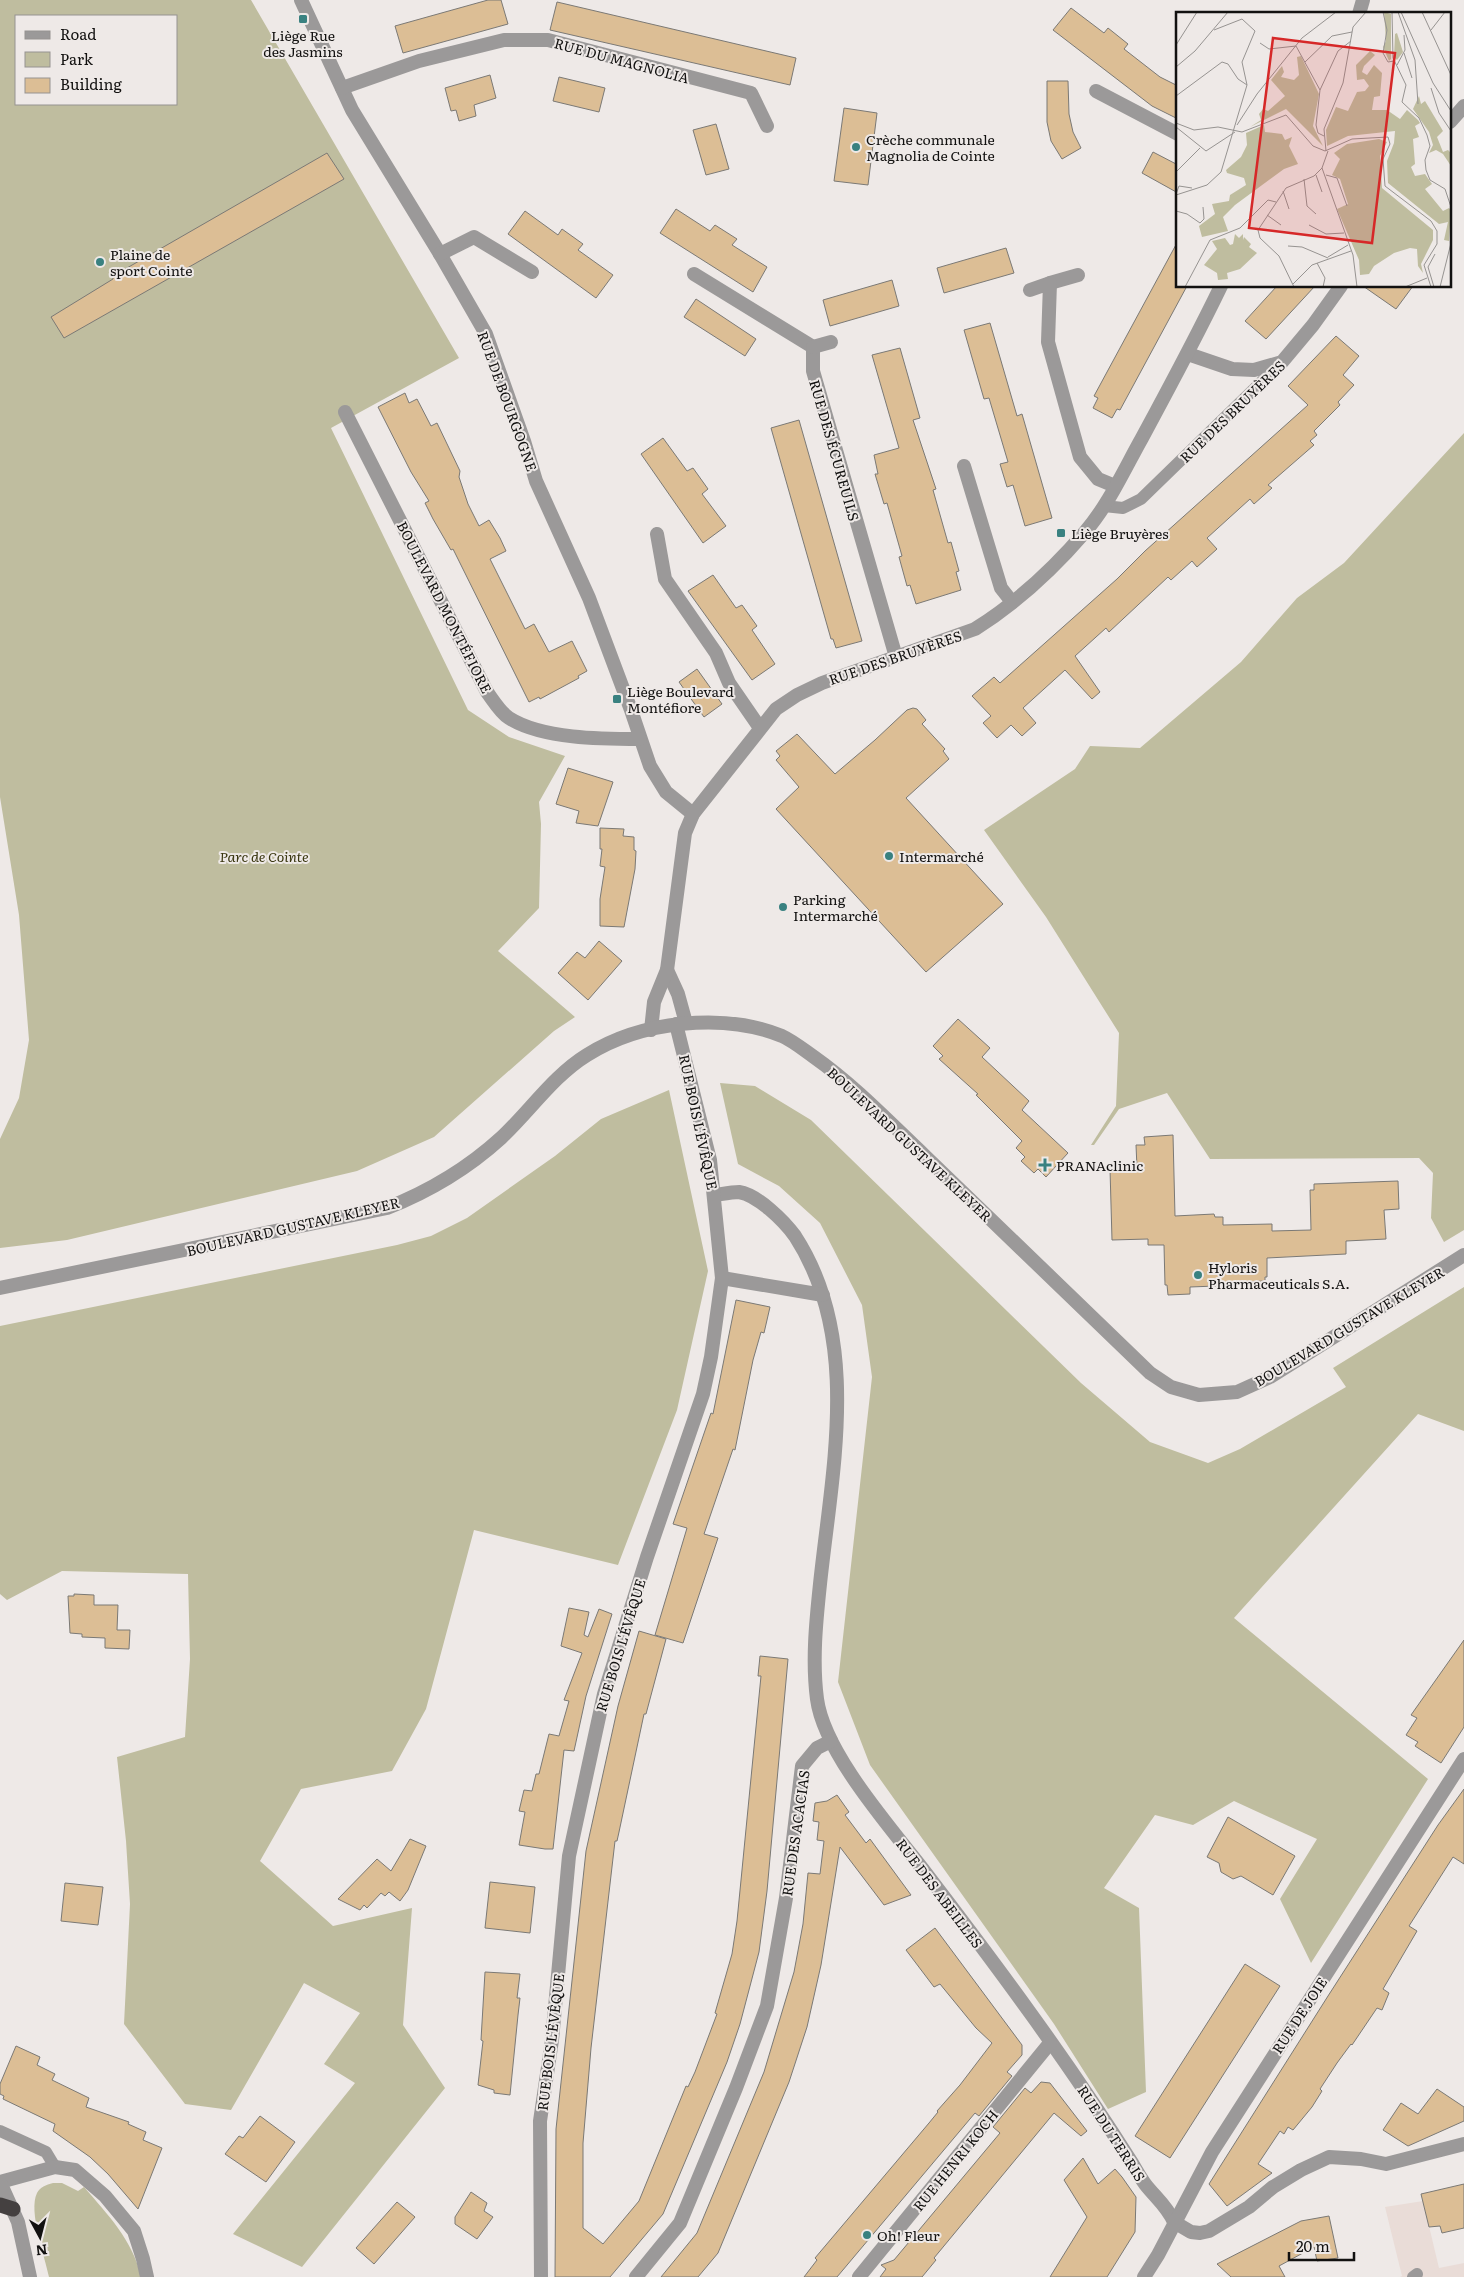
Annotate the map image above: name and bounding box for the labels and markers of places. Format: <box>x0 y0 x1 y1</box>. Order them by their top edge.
marker: Liège Rue des Jasmins <box>297 13 309 25</box>
place label: Liège Rue des Jasmins <box>263 25 343 61</box>
place label: Crèche communale Magnolia de Cointe <box>866 129 995 165</box>
marker: Crèche communale Magnolia de Cointe <box>850 141 862 153</box>
place label: Plaine de sport Cointe <box>110 244 192 280</box>
marker: Plaine de sport Cointe <box>94 256 106 268</box>
place label: Liège Bruyères <box>1071 523 1168 543</box>
marker: Liège Bruyères <box>1055 527 1067 539</box>
place label: Liège Boulevard Montéfiore <box>627 681 734 717</box>
marker: Liège Boulevard Montéfiore <box>611 693 623 705</box>
place label: Intermarché <box>899 846 984 866</box>
marker: Intermarché <box>883 850 895 862</box>
place label: Parking Intermarché <box>793 889 878 925</box>
marker: Parking Intermarché <box>777 901 789 913</box>
place label: PRANAclinic <box>1056 1155 1143 1175</box>
marker: PRANAclinic <box>1038 1158 1052 1172</box>
place label: Hyloris Pharmaceuticals S.A. <box>1208 1257 1350 1293</box>
marker: Hyloris Pharmaceuticals S.A. <box>1192 1269 1204 1281</box>
place label: Oh! Fleur <box>877 2225 940 2245</box>
marker: Oh! Fleur <box>861 2229 873 2241</box>

